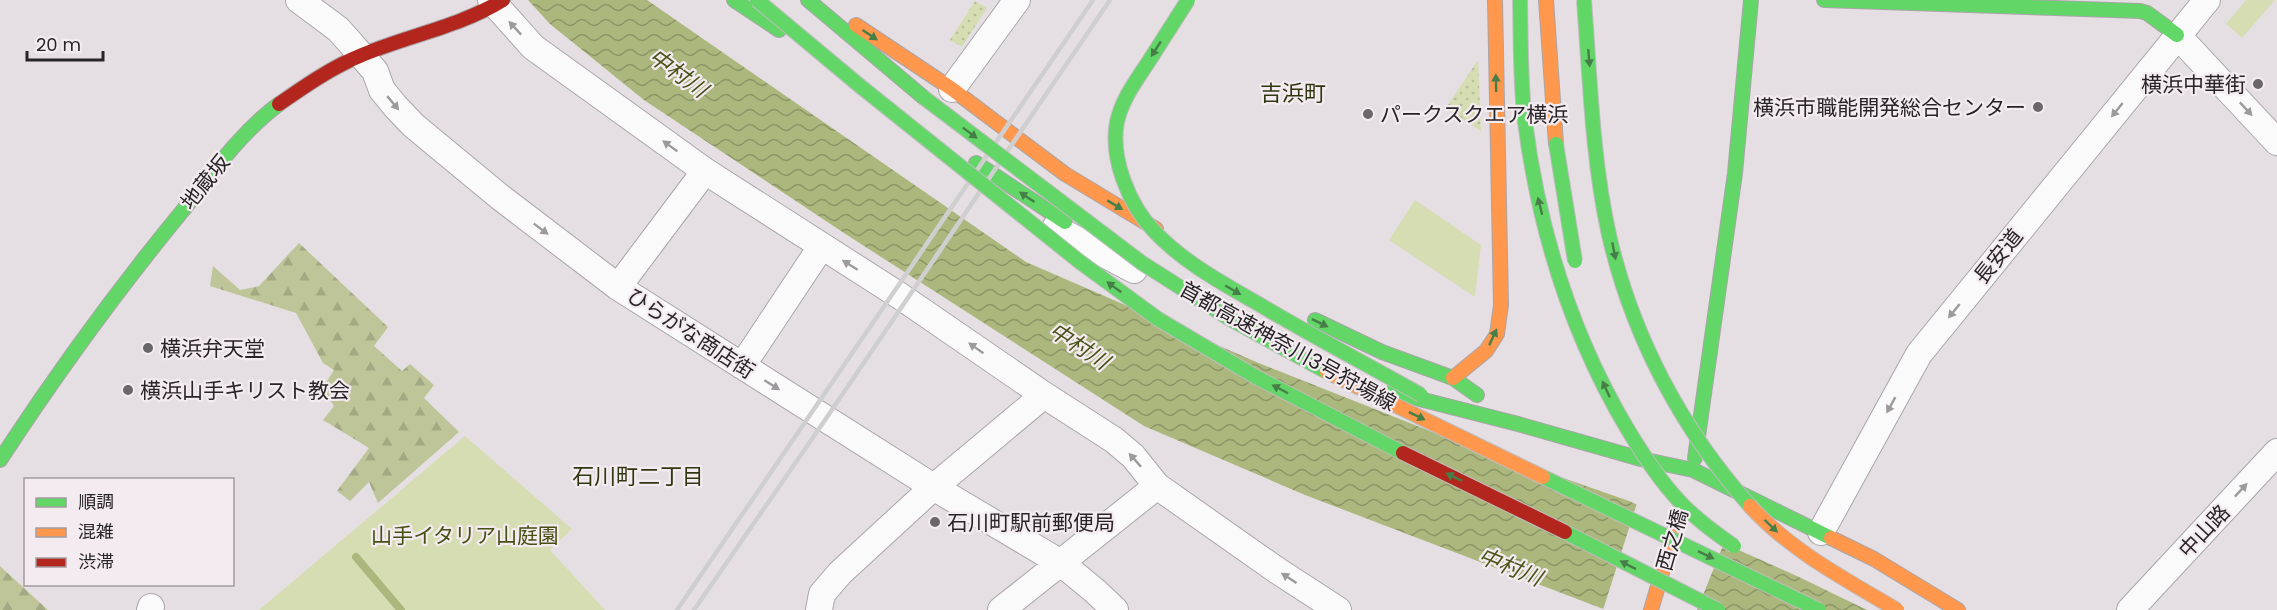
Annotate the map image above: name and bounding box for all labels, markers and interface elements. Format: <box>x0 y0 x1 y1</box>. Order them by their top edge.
one-way arrow <box>509 21 522 36</box>
scale bar <box>27 24 104 62</box>
one-way arrow <box>862 29 878 41</box>
text: 20 m <box>36 32 81 57</box>
water label: 中村川 <box>642 41 715 106</box>
one-way arrow <box>1151 41 1162 57</box>
one-way arrow <box>1584 49 1594 68</box>
place label: 横浜中華街 <box>2141 70 2246 99</box>
one-way arrow <box>1492 74 1501 93</box>
marker: 横浜中華街 <box>2251 77 2265 91</box>
district label: 吉浜町 <box>1260 78 1326 109</box>
place label: 横浜市職能開発総合センター <box>1753 93 2026 122</box>
one-way arrow <box>386 95 399 111</box>
place label: パークスクエア横浜 <box>1380 100 1568 129</box>
marker: 横浜市職能開発総合センター <box>2031 100 2045 114</box>
one-way arrow <box>2239 101 2252 116</box>
one-way arrow <box>2111 103 2123 118</box>
marker: パークスクエア横浜 <box>1361 107 1375 121</box>
one-way arrow <box>962 126 978 139</box>
one-way arrow <box>662 141 678 152</box>
street label: 地蔵坂 <box>174 148 236 216</box>
one-way arrow <box>1019 191 1035 202</box>
one-way arrow <box>1534 197 1544 216</box>
one-way arrow <box>1107 199 1123 210</box>
one-way arrow <box>533 222 549 235</box>
street label: 長安道 <box>1967 222 2029 290</box>
one-way arrow <box>1610 242 1619 261</box>
one-way arrow <box>842 260 858 271</box>
street label: 首都高速神奈川3号狩場線 <box>1175 274 1401 418</box>
street label: ひらがな商店街 <box>621 281 761 385</box>
one-way arrow <box>1107 281 1123 293</box>
one-way arrow <box>1224 284 1241 294</box>
one-way arrow <box>1948 303 1960 318</box>
water label: 中村川 <box>1043 315 1117 378</box>
one-way arrow <box>1312 318 1329 327</box>
one-way arrow <box>1489 329 1498 346</box>
place label: 横浜弁天堂 <box>160 334 265 363</box>
marker: 横浜弁天堂 <box>141 341 155 355</box>
one-way arrow <box>969 342 985 354</box>
place label: 横浜山手キリスト教会 <box>140 376 350 405</box>
one-way arrow <box>764 379 780 390</box>
one-way arrow <box>1601 381 1610 398</box>
marker: 横浜山手キリスト教会 <box>121 383 135 397</box>
one-way arrow <box>1271 385 1288 394</box>
one-way arrow <box>1886 397 1896 414</box>
one-way arrow <box>1409 412 1426 421</box>
one-way arrow <box>1128 452 1142 467</box>
district label: 石川町二丁目 <box>572 461 704 492</box>
one-way arrow <box>1445 473 1462 482</box>
legend <box>24 478 234 586</box>
one-way arrow <box>2234 483 2247 498</box>
text: 順調 <box>78 489 114 514</box>
street label: 中山路 <box>2172 498 2236 564</box>
street label: 西之橋 <box>1649 506 1695 574</box>
place label: 石川町駅前郵便局 <box>947 508 1115 537</box>
marker: 石川町駅前郵便局 <box>928 515 942 529</box>
text: 混雑 <box>78 519 114 544</box>
one-way arrow <box>1763 519 1778 532</box>
park label: 山手イタリア山庭園 <box>371 521 559 550</box>
water label: 中村川 <box>1474 540 1548 594</box>
text: 渋滞 <box>78 549 114 574</box>
one-way arrow <box>1698 551 1715 560</box>
one-way arrow <box>1619 560 1637 570</box>
one-way arrow <box>1281 573 1297 584</box>

